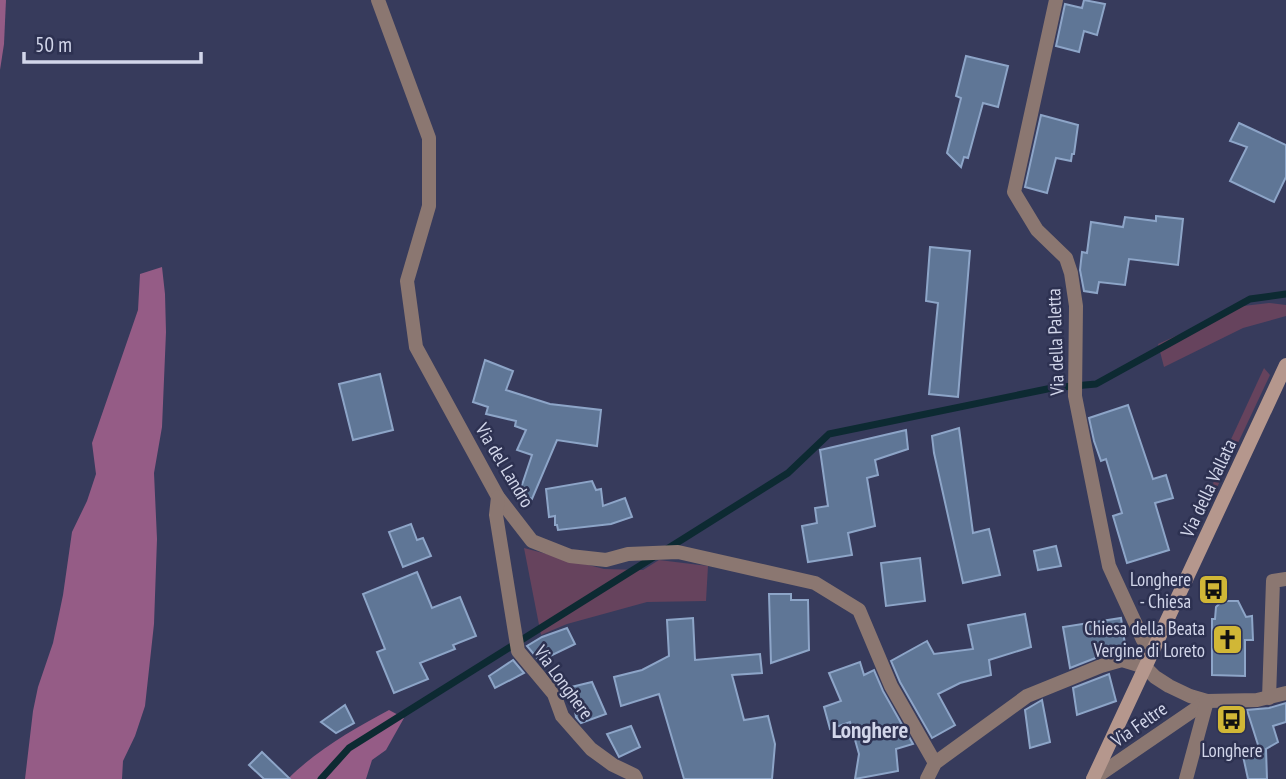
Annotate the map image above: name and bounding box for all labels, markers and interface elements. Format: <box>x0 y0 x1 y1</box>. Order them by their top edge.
scale bar <box>24 21 201 65</box>
text: 50 m <box>35 31 72 58</box>
street label: Via della Paletta <box>1041 288 1069 397</box>
street label: Via del Landro <box>470 418 540 512</box>
street label: Via della Vallata <box>1174 435 1241 542</box>
place label: Longhere - Chiesa <box>1130 567 1191 613</box>
bus stop icon: Longhere - Chiesa <box>1197 573 1231 607</box>
place label: Chiesa della Beata Vergine di Loreto <box>1084 616 1205 662</box>
church icon: Chiesa della Beata Vergine di Loreto <box>1211 622 1245 656</box>
street label: Via Longhere <box>529 640 599 724</box>
street label: Via Feltre <box>1106 696 1172 752</box>
bus stop icon: Longhere <box>1215 702 1249 736</box>
district label: Longhere <box>832 715 908 744</box>
place label: Longhere <box>1201 738 1263 762</box>

